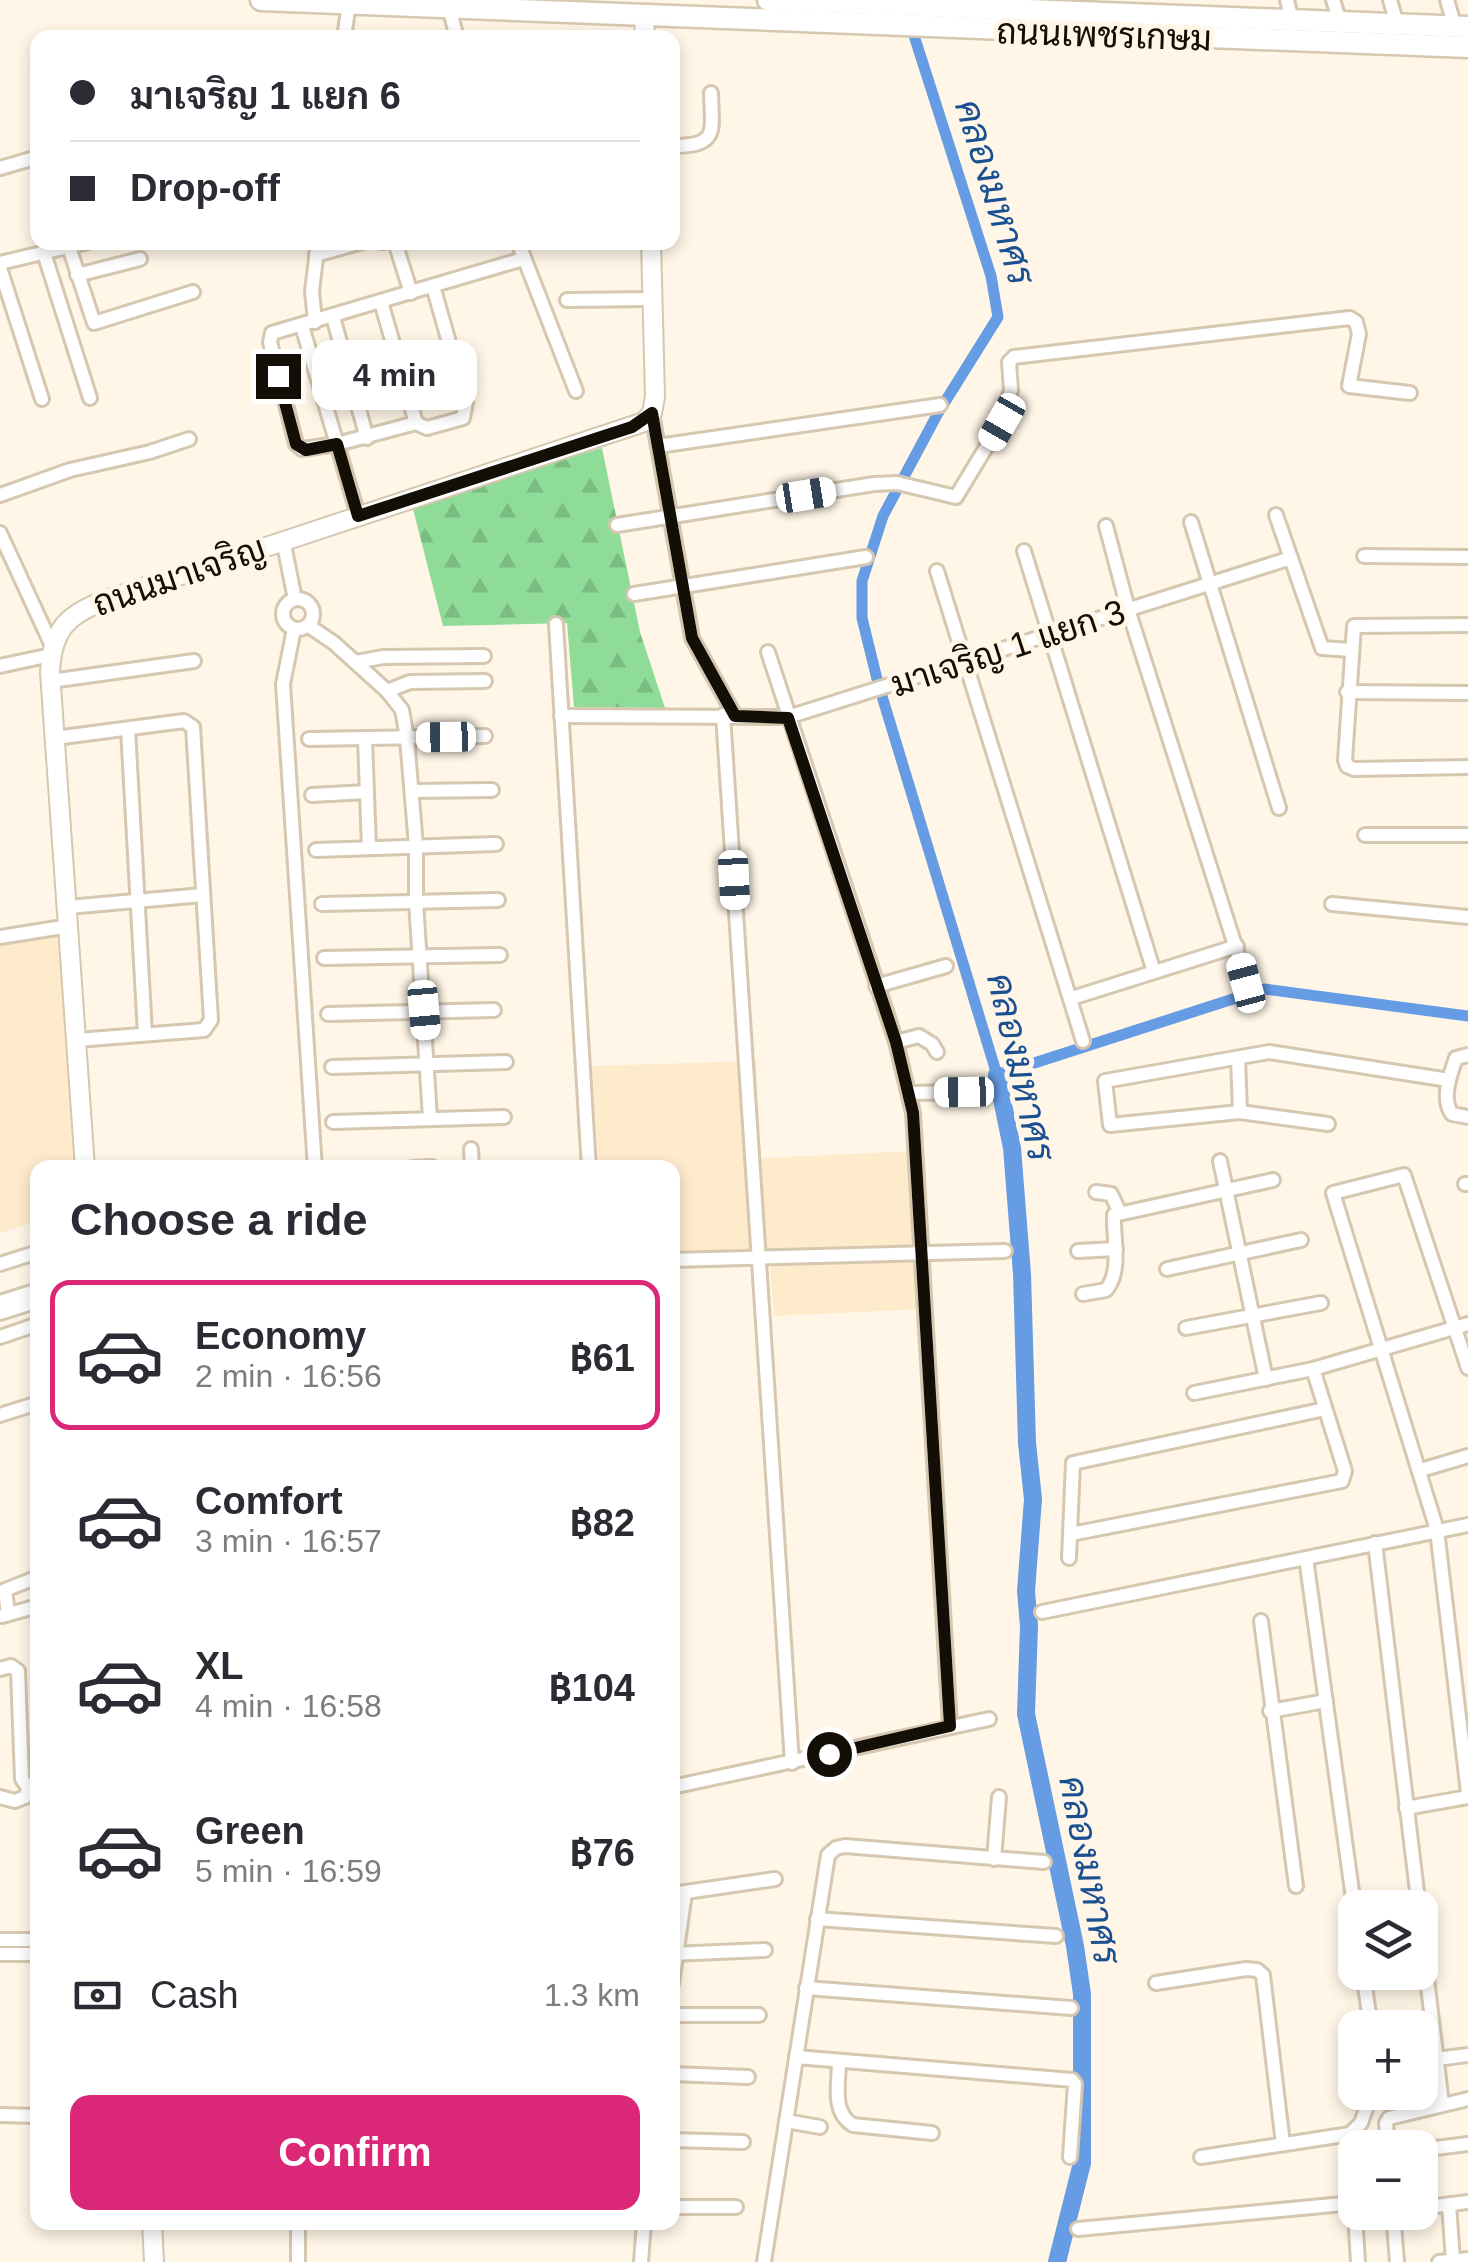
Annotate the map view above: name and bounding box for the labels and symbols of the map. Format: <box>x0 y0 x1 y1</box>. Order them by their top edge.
street label: ถนนเพชรเกษม <box>996 11 1212 58</box>
water label: คลองมหาศร <box>947 94 1044 291</box>
callout: 4 min <box>313 341 478 411</box>
route end <box>256 354 301 399</box>
car <box>974 389 1030 455</box>
car <box>774 475 838 515</box>
street label: ถนนมาเจริญ <box>88 528 271 625</box>
street label: มาเจริญ 1 แยก 3 <box>886 591 1130 706</box>
car <box>416 721 476 753</box>
car <box>717 849 751 911</box>
car <box>1224 950 1268 1016</box>
water label: คลองมหาศร <box>979 969 1063 1167</box>
car <box>406 979 442 1041</box>
car <box>934 1076 994 1108</box>
route start <box>807 1732 852 1777</box>
water label: คลองมหาศร <box>1051 1772 1129 1970</box>

